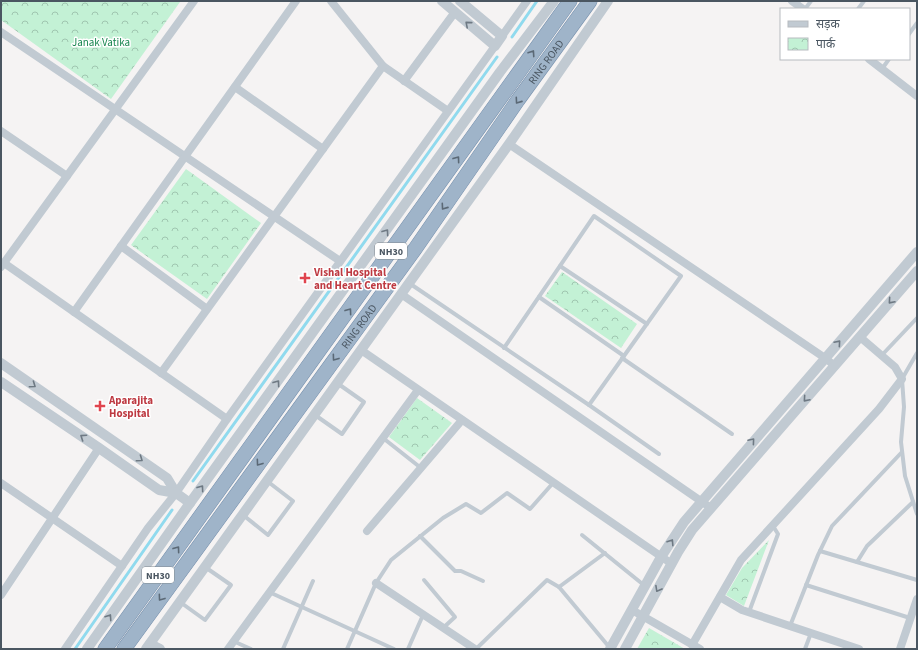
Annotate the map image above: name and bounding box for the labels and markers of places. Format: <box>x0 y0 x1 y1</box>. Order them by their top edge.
place label: Vishal Hospital and Heart Centre <box>313 265 397 293</box>
marker: Vishal Hospital and Heart Centre <box>299 272 311 284</box>
place label: Aparajita Hospital <box>108 393 153 421</box>
marker: Aparajita Hospital <box>94 400 106 412</box>

